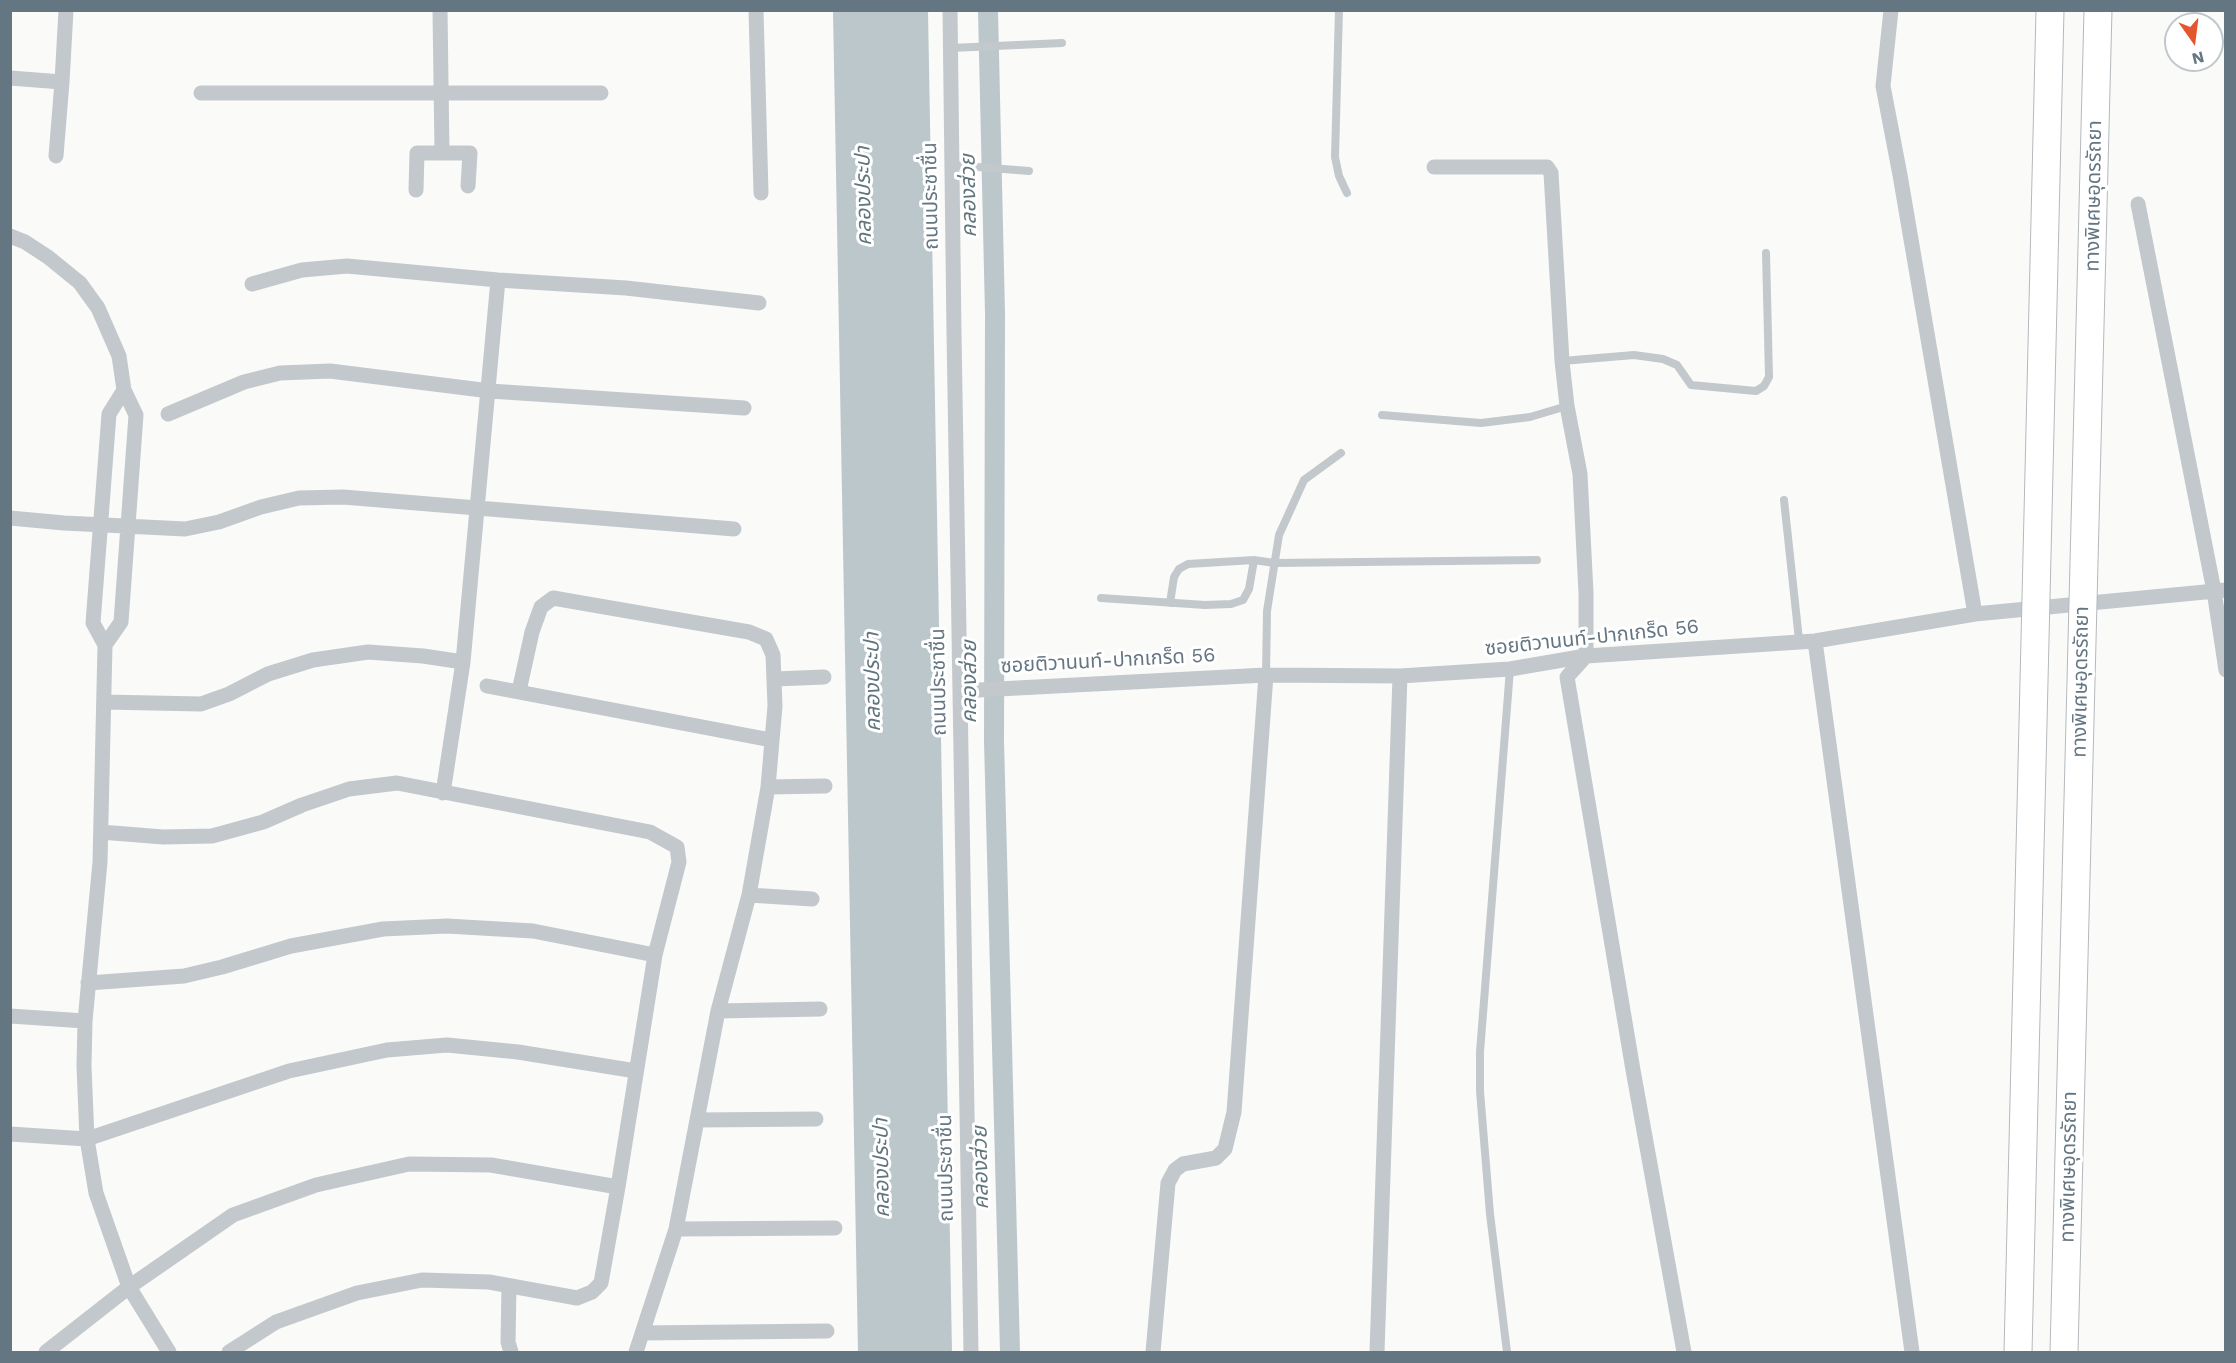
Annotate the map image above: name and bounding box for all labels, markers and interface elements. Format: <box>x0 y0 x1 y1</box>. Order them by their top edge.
north arrow <box>2164 12 2224 72</box>
text: N <box>2190 47 2206 69</box>
street label: ทางพิเศษอุดรรัถยา <box>2081 120 2107 272</box>
street label: ถนนประชาชื่น <box>918 142 944 250</box>
water label: คลองประปา <box>851 146 877 246</box>
water label: คลองส่วย <box>956 154 982 238</box>
street label: ทางพิเศษอุดรรัถยา <box>2068 606 2094 758</box>
street label: ซอยติวานนท์-ปากเกร็ด 56 <box>1484 615 1700 661</box>
street label: ถนนประชาชื่น <box>926 628 952 736</box>
water label: คลองประปา <box>860 632 886 732</box>
water label: คลองส่วย <box>957 640 983 724</box>
street label: ซอยติวานนท์-ปากเกร็ด 56 <box>1000 643 1216 679</box>
street label: ทางพิเศษอุดรรัถยา <box>2056 1091 2082 1243</box>
street label: ถนนประชาชื่น <box>933 1114 959 1222</box>
water label: คลองประปา <box>869 1118 895 1218</box>
water label: คลองส่วย <box>968 1126 994 1210</box>

